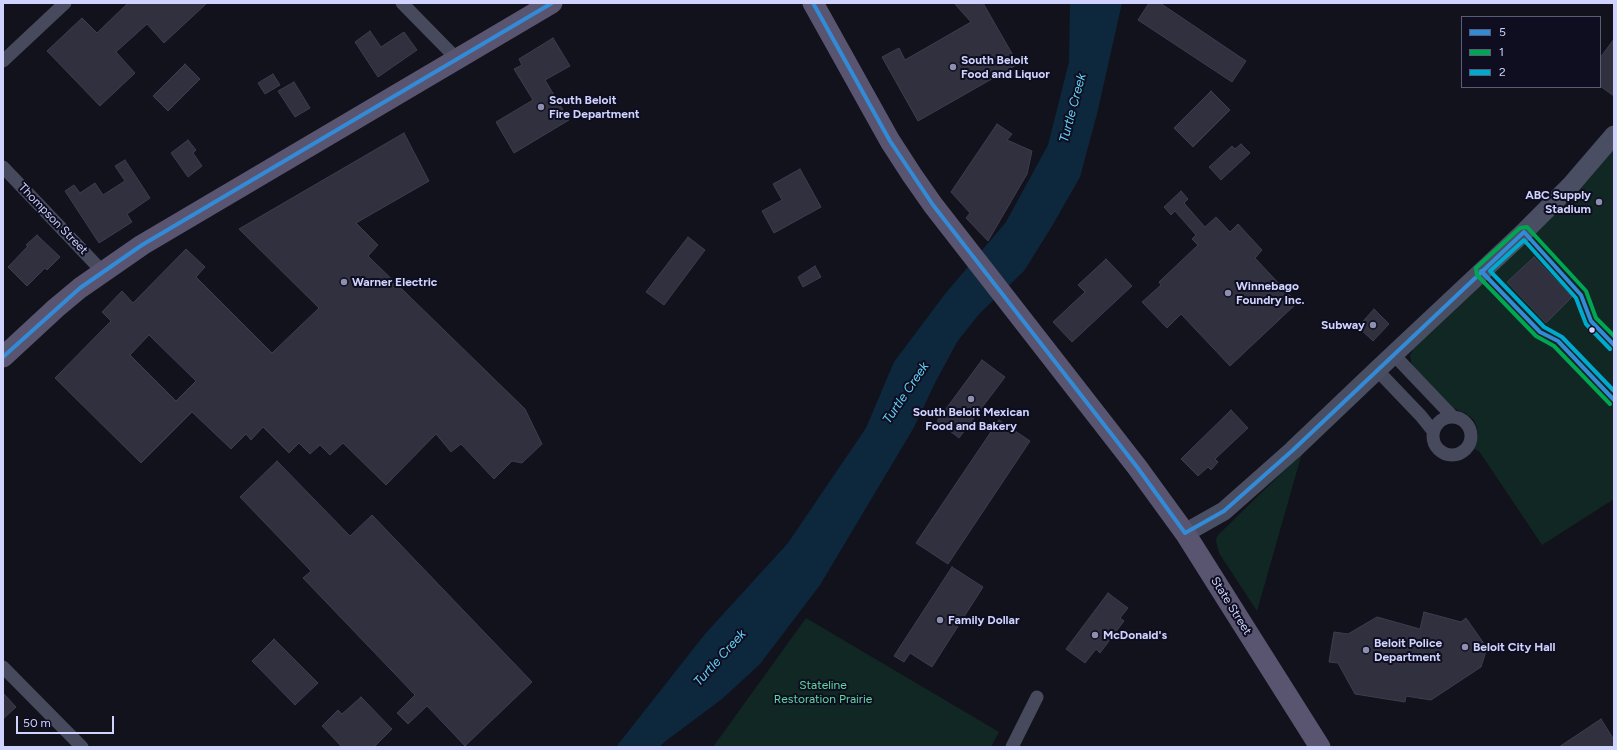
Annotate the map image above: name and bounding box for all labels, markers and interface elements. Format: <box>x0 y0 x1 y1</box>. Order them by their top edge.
legend <box>1461 16 1601 88</box>
text: 5 <box>1499 25 1506 39</box>
text: 1 <box>1499 45 1504 59</box>
place label: South Beloit Food and Liquor <box>961 53 1050 81</box>
marker: South Beloit Food and Liquor <box>948 62 958 72</box>
text: 2 <box>1499 65 1506 79</box>
water label: Turtle Creek <box>1056 72 1090 144</box>
place label: South Beloit Fire Department <box>549 93 640 121</box>
marker: South Beloit Fire Department <box>536 102 546 112</box>
street label: Thompson Street <box>15 180 91 258</box>
place label: ABC Supply Stadium <box>1525 188 1591 216</box>
marker: ABC Supply Stadium <box>1594 197 1604 207</box>
place label: Warner Electric <box>352 275 437 289</box>
marker: Warner Electric <box>339 277 349 287</box>
place label: Winnebago Foundry Inc. <box>1236 279 1304 307</box>
marker: Winnebago Foundry Inc. <box>1223 288 1233 298</box>
place label: Subway <box>1321 318 1365 332</box>
marker: Subway <box>1368 320 1378 330</box>
unlabelled marker <box>1587 325 1597 335</box>
water label: Turtle Creek <box>880 359 932 427</box>
marker: South Beloit Mexican Food and Bakery <box>966 394 976 404</box>
place label: South Beloit Mexican Food and Bakery <box>913 405 1029 433</box>
street label: State Street <box>1208 574 1254 638</box>
place label: Family Dollar <box>948 613 1019 627</box>
marker: Family Dollar <box>935 615 945 625</box>
water label: Turtle Creek <box>691 626 749 690</box>
place label: McDonald's <box>1103 628 1167 642</box>
marker: McDonald's <box>1090 630 1100 640</box>
place label: Beloit Police Department <box>1374 636 1442 664</box>
place label: Beloit City Hall <box>1473 640 1555 654</box>
marker: Beloit City Hall <box>1460 642 1470 652</box>
marker: Beloit Police Department <box>1361 645 1371 655</box>
park label: Stateline Restoration Prairie <box>774 678 872 706</box>
scale bar <box>18 708 116 734</box>
text: 50 m <box>23 716 51 730</box>

